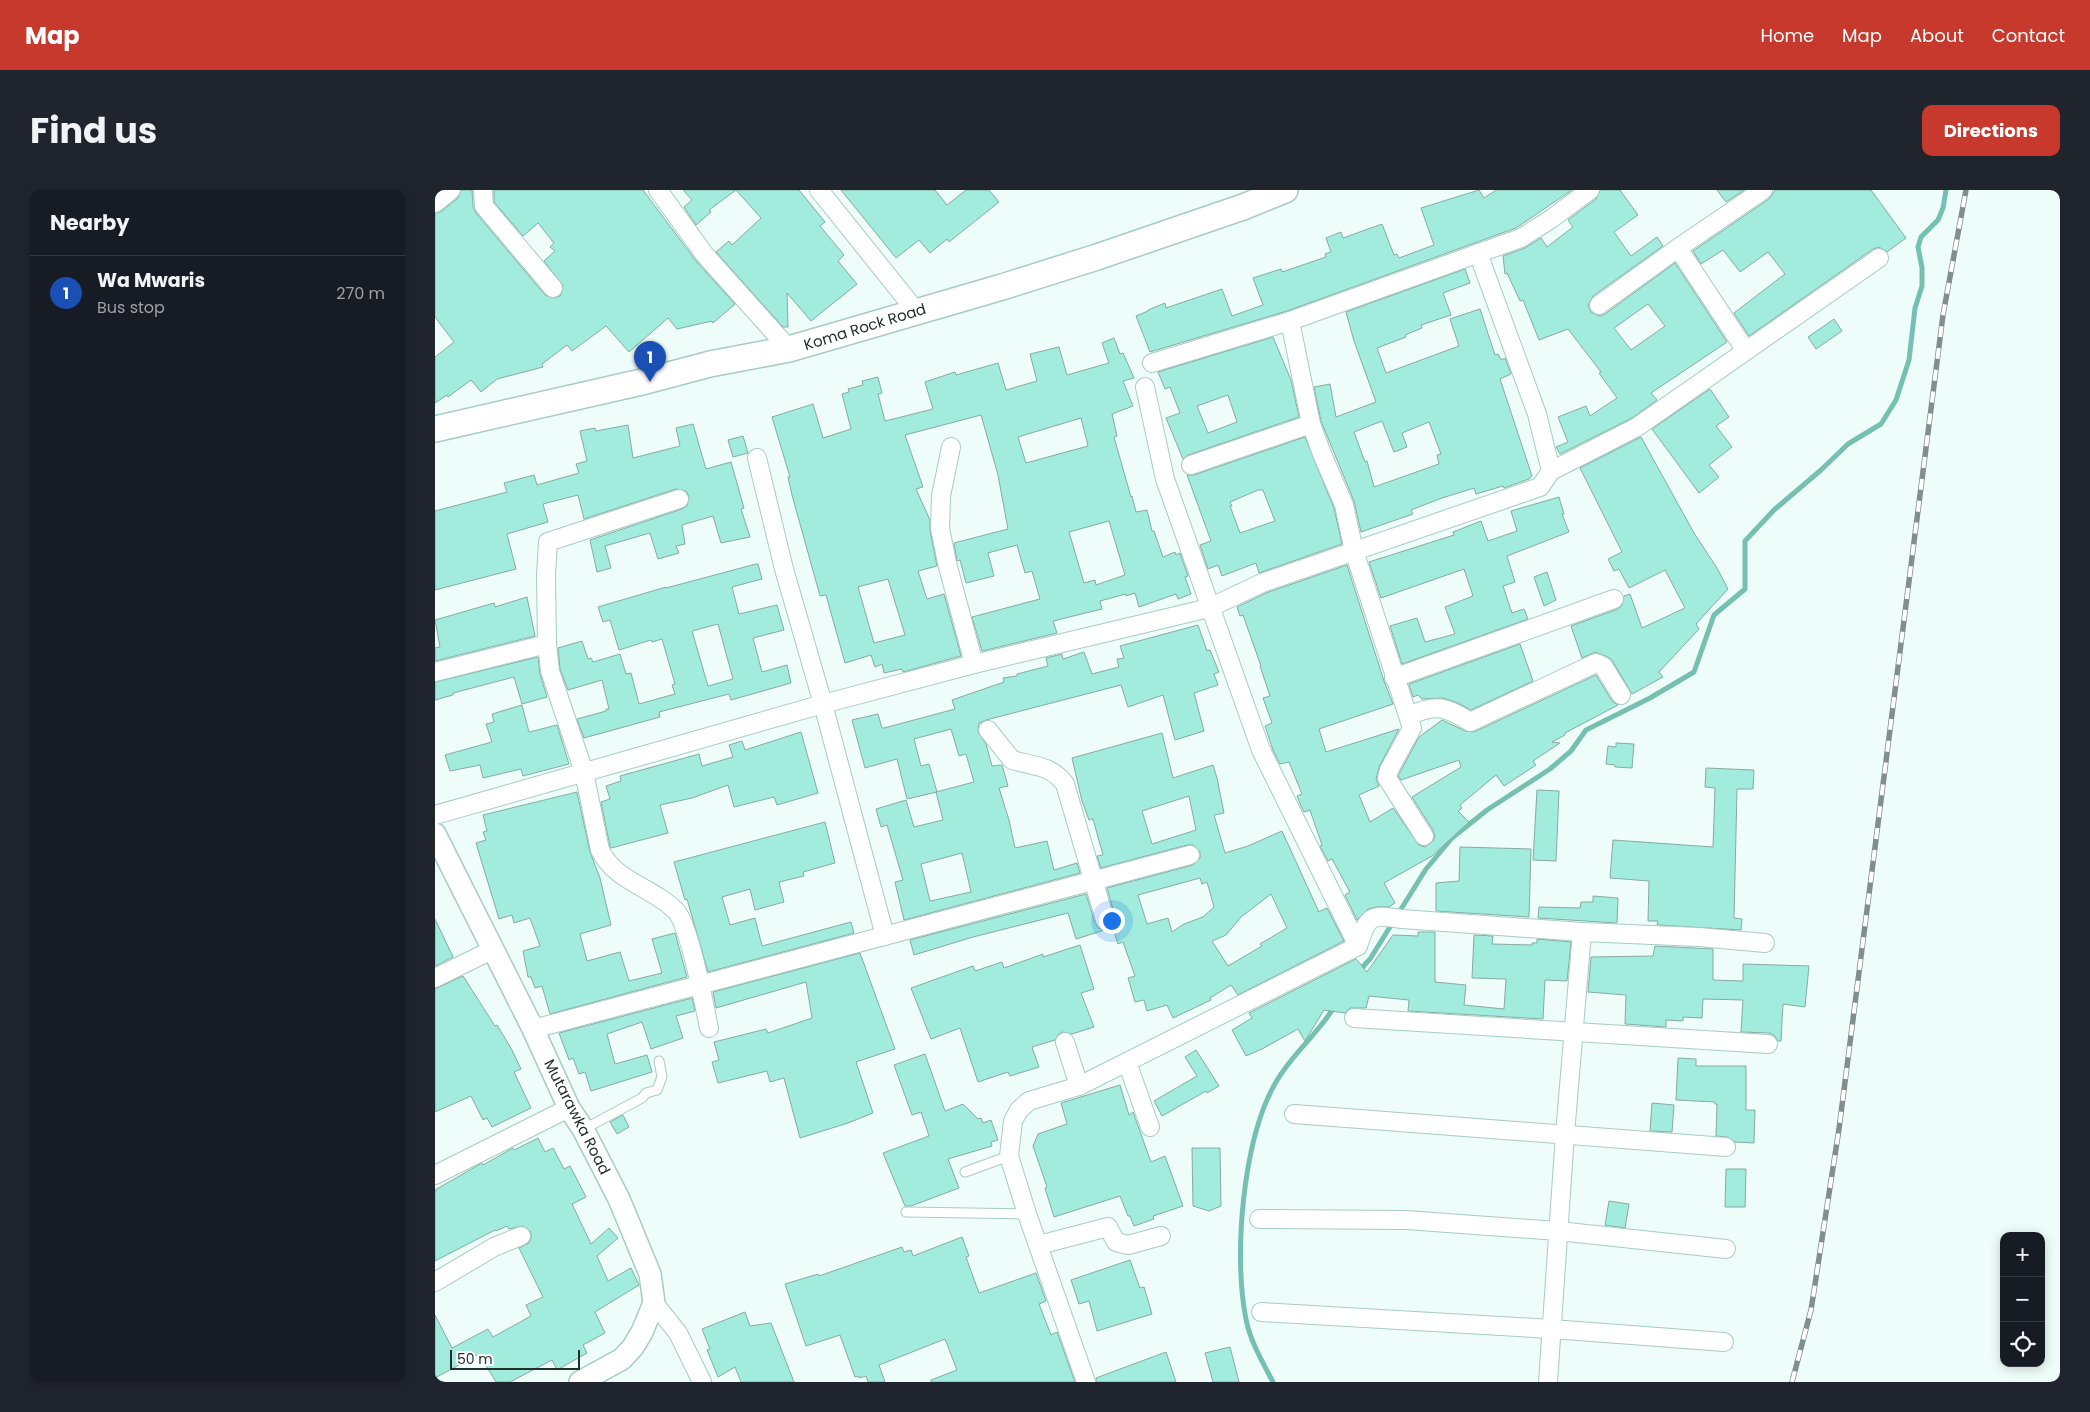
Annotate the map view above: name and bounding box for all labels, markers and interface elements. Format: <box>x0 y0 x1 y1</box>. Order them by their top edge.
text: Map <box>25 19 80 52</box>
text: Home <box>1760 23 1814 48</box>
text: Map <box>1842 23 1882 48</box>
text: About <box>1910 23 1964 48</box>
text: Contact <box>1992 23 2065 48</box>
button: Directions <box>1922 105 2060 156</box>
text: Find us <box>30 106 157 155</box>
text: Nearby <box>50 208 130 237</box>
text: Wa Mwaris <box>97 267 205 294</box>
text: 1 <box>63 282 69 305</box>
text: 270 m <box>336 282 385 305</box>
text: Bus stop <box>97 296 165 319</box>
street label: Koma Rock Road <box>801 298 929 355</box>
pin: 1 <box>634 341 666 382</box>
your location <box>1099 908 1125 934</box>
street label: Mutarawka Road <box>539 1055 616 1178</box>
map controls <box>2000 1232 2045 1367</box>
button: + <box>2000 1232 2045 1277</box>
button: − <box>2000 1277 2045 1322</box>
button: locate <box>2000 1322 2045 1367</box>
scale bar <box>450 1347 580 1370</box>
text: 50 m <box>457 1349 493 1369</box>

